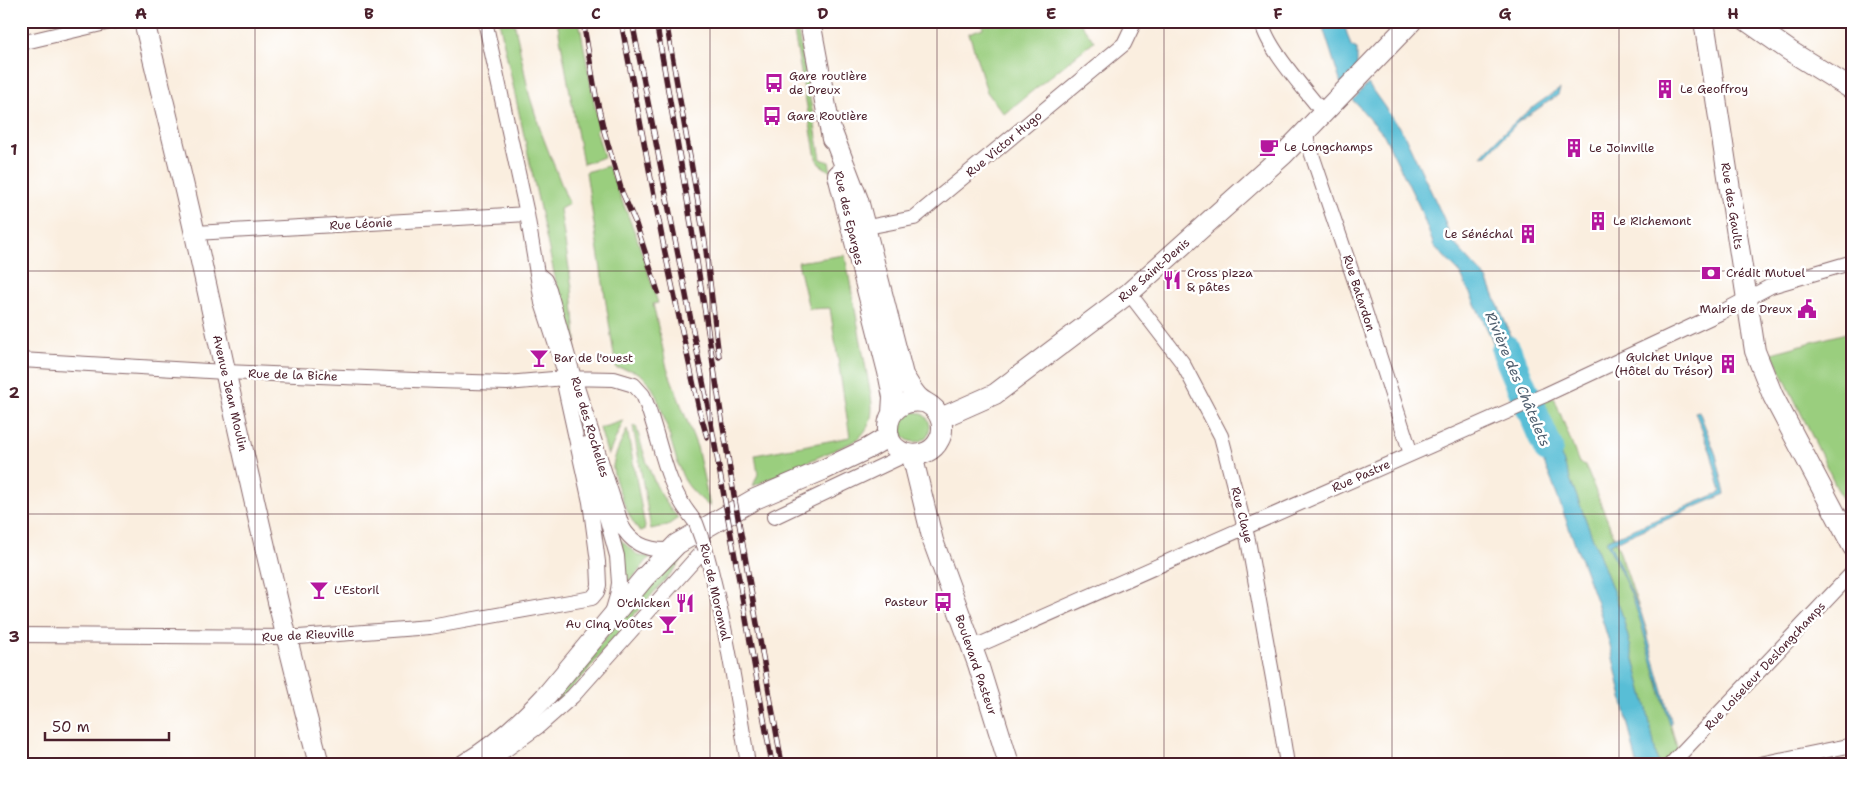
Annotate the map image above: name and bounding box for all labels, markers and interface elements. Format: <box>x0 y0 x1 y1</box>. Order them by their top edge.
text: A <box>135 3 147 24</box>
text: B <box>364 3 374 24</box>
text: C <box>591 3 601 24</box>
text: D <box>817 3 829 24</box>
text: E <box>1046 3 1056 24</box>
text: F <box>1273 3 1283 24</box>
text: G <box>1499 3 1512 24</box>
text: H <box>1727 3 1739 24</box>
place label: Gare routière de Dreux <box>789 68 867 98</box>
bus stop icon: Gare routière de Dreux <box>763 72 785 94</box>
building icon: Le Geoffroy <box>1654 78 1676 100</box>
place label: Le Geoffroy <box>1680 81 1748 97</box>
bus stop icon: Gare Routière <box>761 105 783 127</box>
street label: Rue Victor Hugo <box>963 107 1045 181</box>
place label: Gare Routière <box>787 108 868 124</box>
cafe icon: Le Longchamps <box>1258 136 1280 158</box>
building icon: Le Joinville <box>1563 137 1585 159</box>
text: 1 <box>10 139 18 160</box>
place label: Le Longchamps <box>1284 139 1373 155</box>
place label: Le Joinville <box>1589 140 1655 156</box>
street label: Rue des Gaults <box>1717 161 1747 251</box>
street label: Rue des Eparges <box>830 169 868 267</box>
building icon: Le Richemont <box>1587 210 1609 232</box>
place label: Le Richemont <box>1613 213 1692 229</box>
street label: Rue Léonie <box>329 214 393 234</box>
building icon: Le Sénéchal <box>1517 223 1539 245</box>
place label: Le Sénéchal <box>1444 226 1513 242</box>
street label: Rue Saint-Denis <box>1115 234 1193 306</box>
street label: Rue Batardon <box>1339 253 1379 333</box>
bank icon: Crédit Mutuel <box>1700 262 1722 284</box>
place label: Cross pizza & pâtes <box>1187 265 1253 295</box>
place label: Crédit Mutuel <box>1726 265 1806 281</box>
restaurant icon: Cross pizza & pâtes <box>1161 269 1183 291</box>
public building icon: Mairie de Dreux <box>1796 298 1818 320</box>
place label: Mairie de Dreux <box>1699 301 1792 317</box>
water label: Rivière des Châtelets <box>1481 309 1555 449</box>
street label: Avenue Jean Moulin <box>209 333 251 453</box>
bar icon: Bar de l'ouest <box>528 347 550 369</box>
place label: Guichet Unique (Hôtel du Trésor) <box>1614 349 1713 379</box>
place label: Bar de l'ouest <box>554 350 633 366</box>
building icon: Guichet Unique (Hôtel du Trésor) <box>1717 353 1739 375</box>
street label: Rue de la Biche <box>248 365 338 385</box>
street label: Rue des Rochelles <box>567 375 613 479</box>
text: 2 <box>8 382 20 403</box>
street label: Rue Pastre <box>1329 456 1393 496</box>
street label: Rue Claye <box>1227 485 1257 545</box>
street label: Rue de Moronval <box>696 542 734 643</box>
bar icon: L'Estoril <box>308 579 330 601</box>
place label: L'Estoril <box>334 582 380 598</box>
bus stop icon: Pasteur <box>932 591 954 613</box>
restaurant icon: O'chicken <box>674 592 696 614</box>
place label: Pasteur <box>884 594 928 610</box>
place label: O'chicken <box>617 595 670 611</box>
street label: Rue Loiseleur Deslongchamps <box>1701 598 1829 734</box>
bar icon: Au Cinq Voûtes <box>657 613 679 635</box>
street label: Boulevard Pasteur <box>951 613 1001 718</box>
place label: Au Cinq Voûtes <box>566 616 653 632</box>
street label: Rue de Rieuville <box>261 625 355 645</box>
text: 3 <box>8 626 20 647</box>
scale bar <box>45 710 169 742</box>
text: 50 m <box>52 717 90 737</box>

